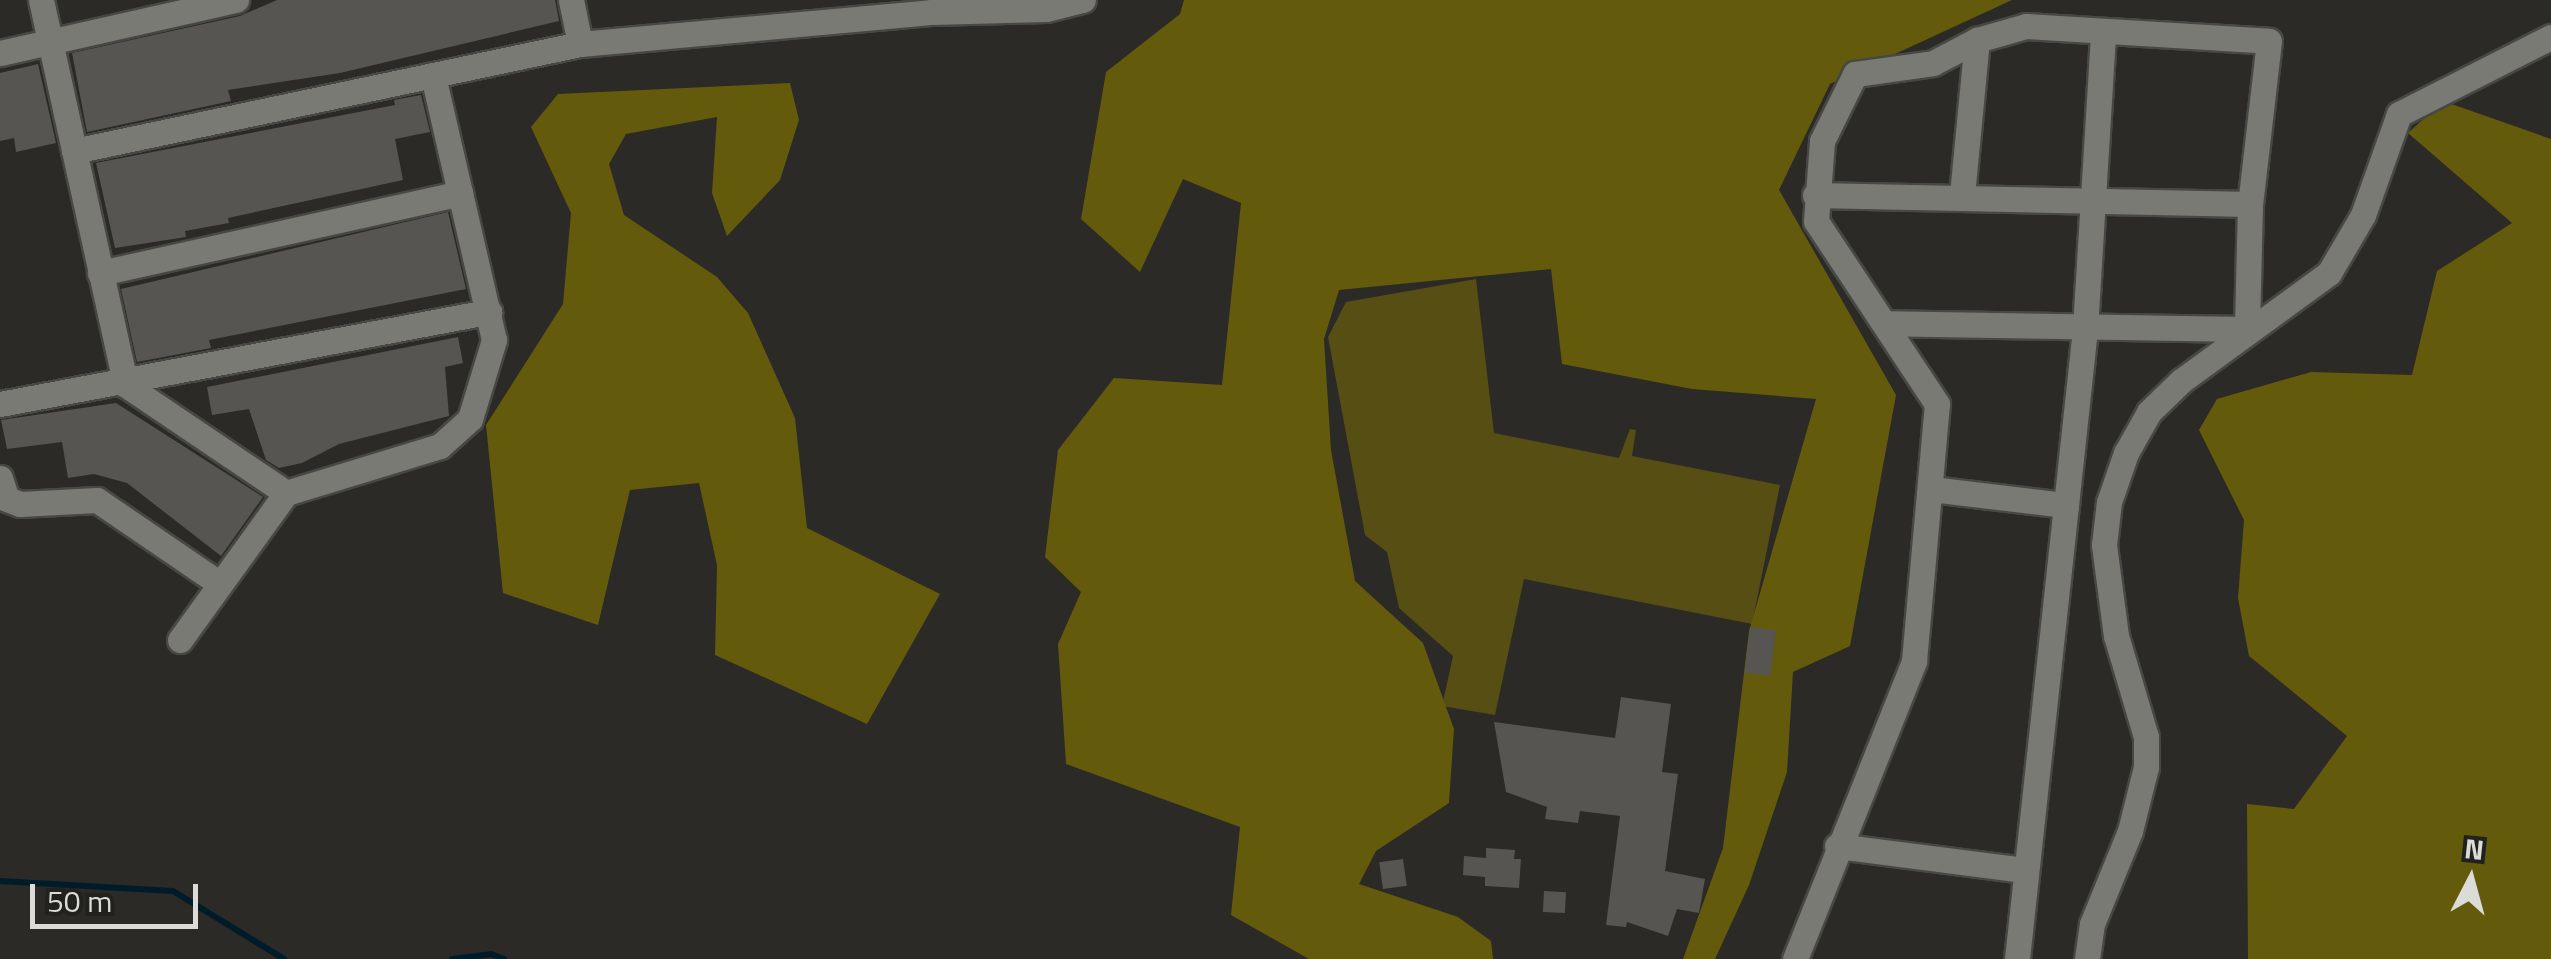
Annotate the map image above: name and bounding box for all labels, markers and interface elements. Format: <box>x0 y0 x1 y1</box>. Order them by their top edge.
text: N <box>2462 826 2486 871</box>
north arrow <box>2421 829 2521 929</box>
scale bar <box>35 864 202 926</box>
text: 50 m <box>47 878 112 924</box>

